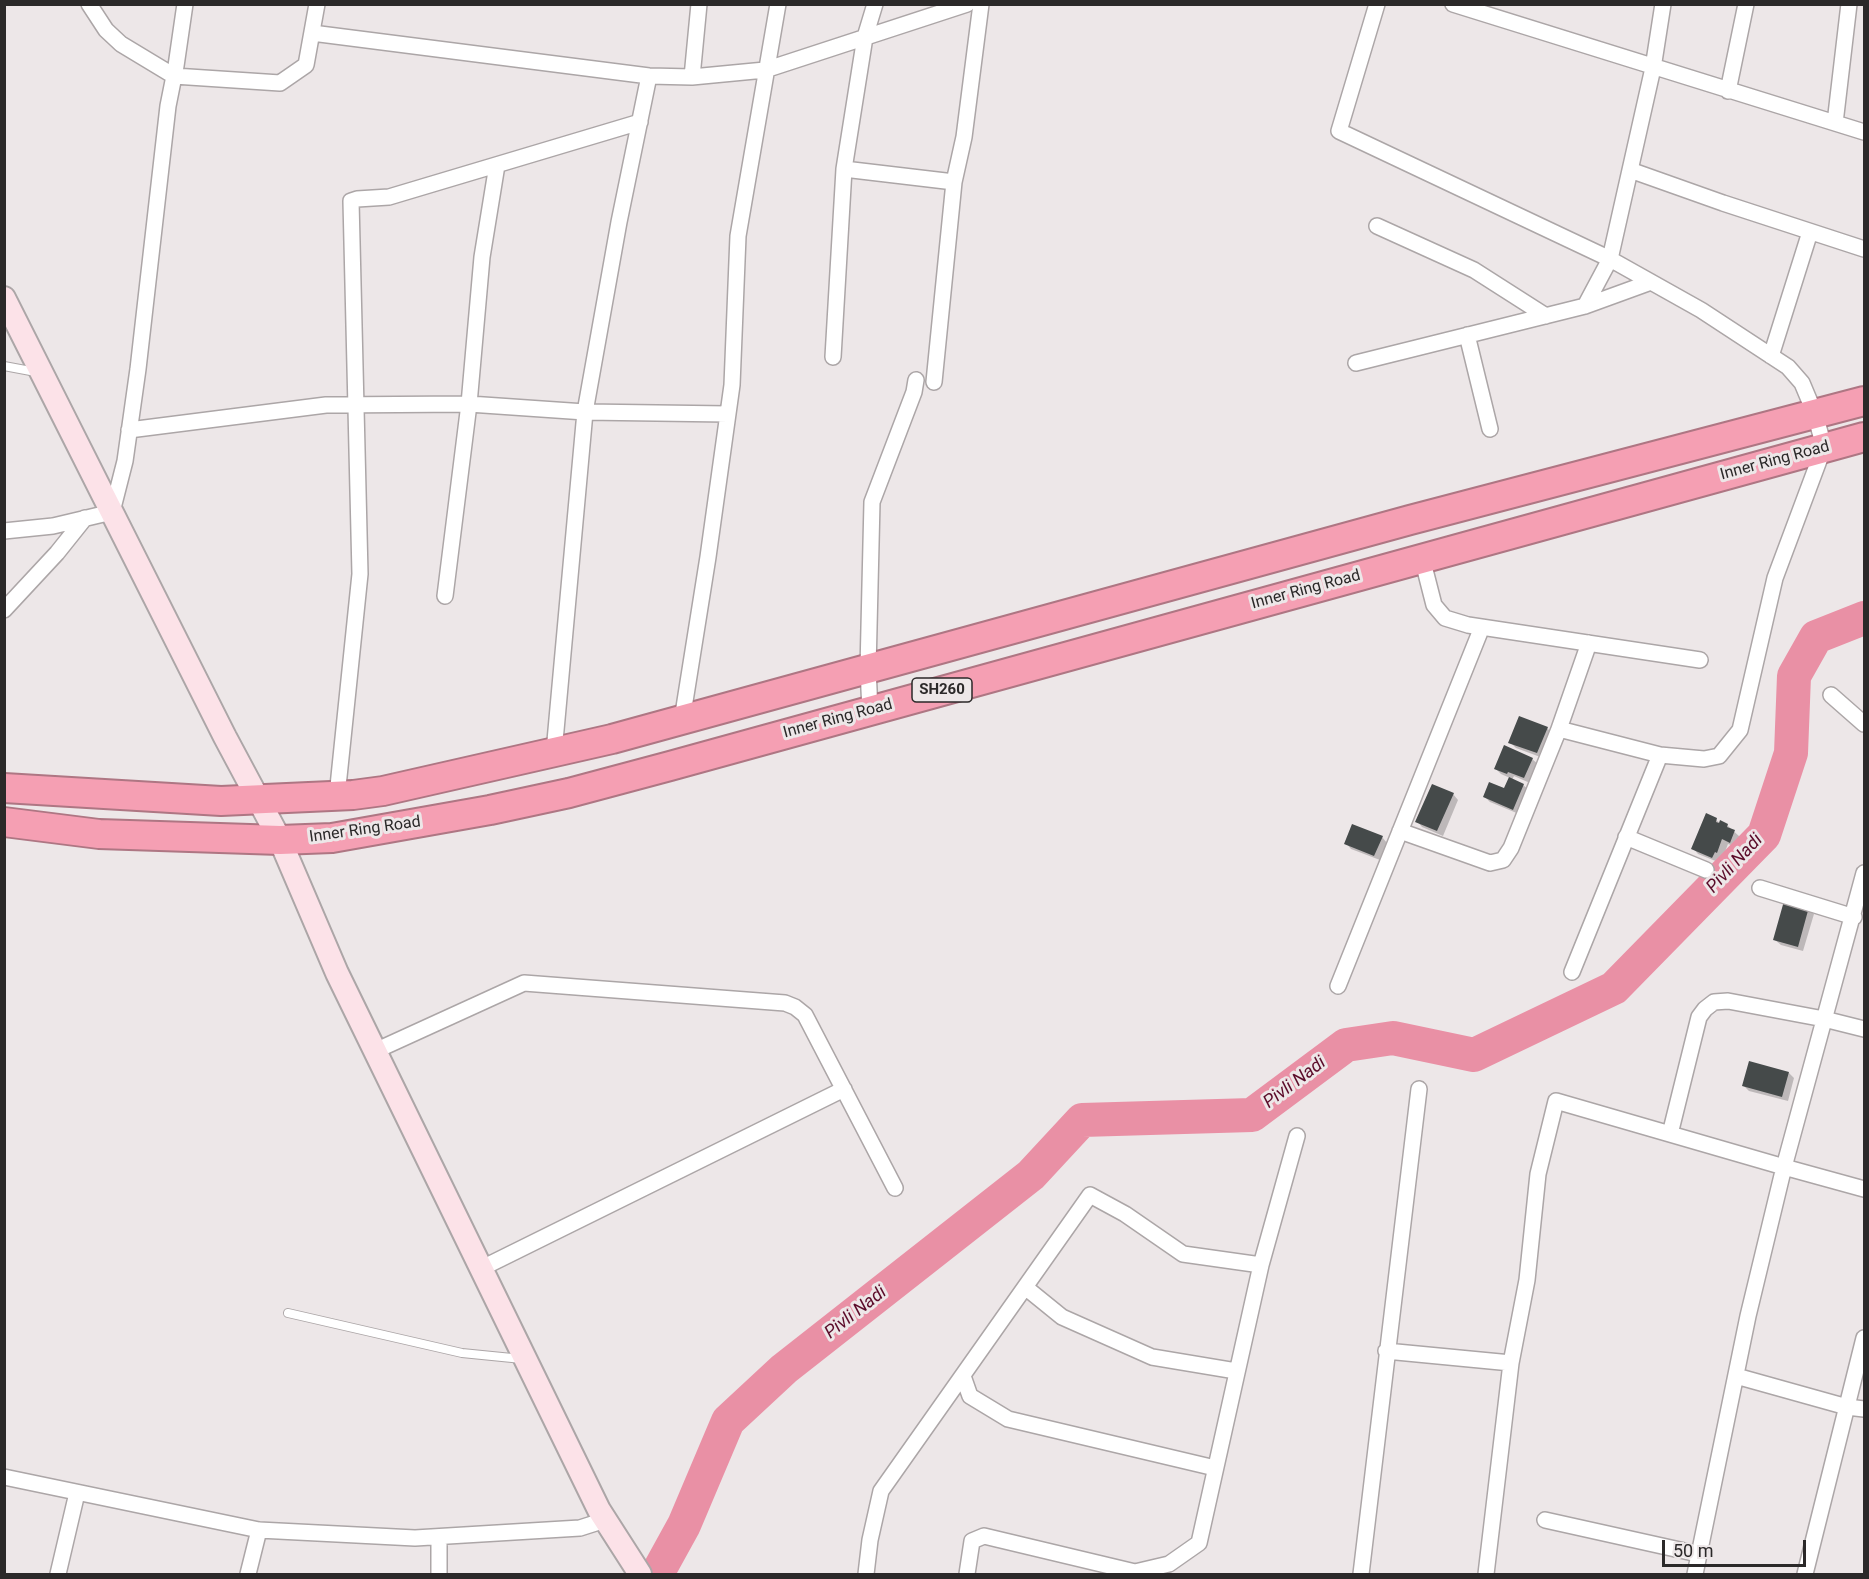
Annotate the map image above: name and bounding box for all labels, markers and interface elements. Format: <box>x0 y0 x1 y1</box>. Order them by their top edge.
street label: Inner Ring Road <box>1718 437 1832 485</box>
street label: Inner Ring Road <box>1249 566 1363 614</box>
road number: SH260 <box>912 678 972 702</box>
street label: Inner Ring Road <box>781 695 895 743</box>
street label: Inner Ring Road <box>308 813 422 847</box>
water label: Pivli Nadi <box>1702 830 1768 898</box>
water label: Pivli Nadi <box>1259 1053 1331 1113</box>
water label: Pivli Nadi <box>821 1282 891 1344</box>
scale bar <box>1665 1528 1809 1566</box>
text: 50 m <box>1673 1540 1713 1561</box>

